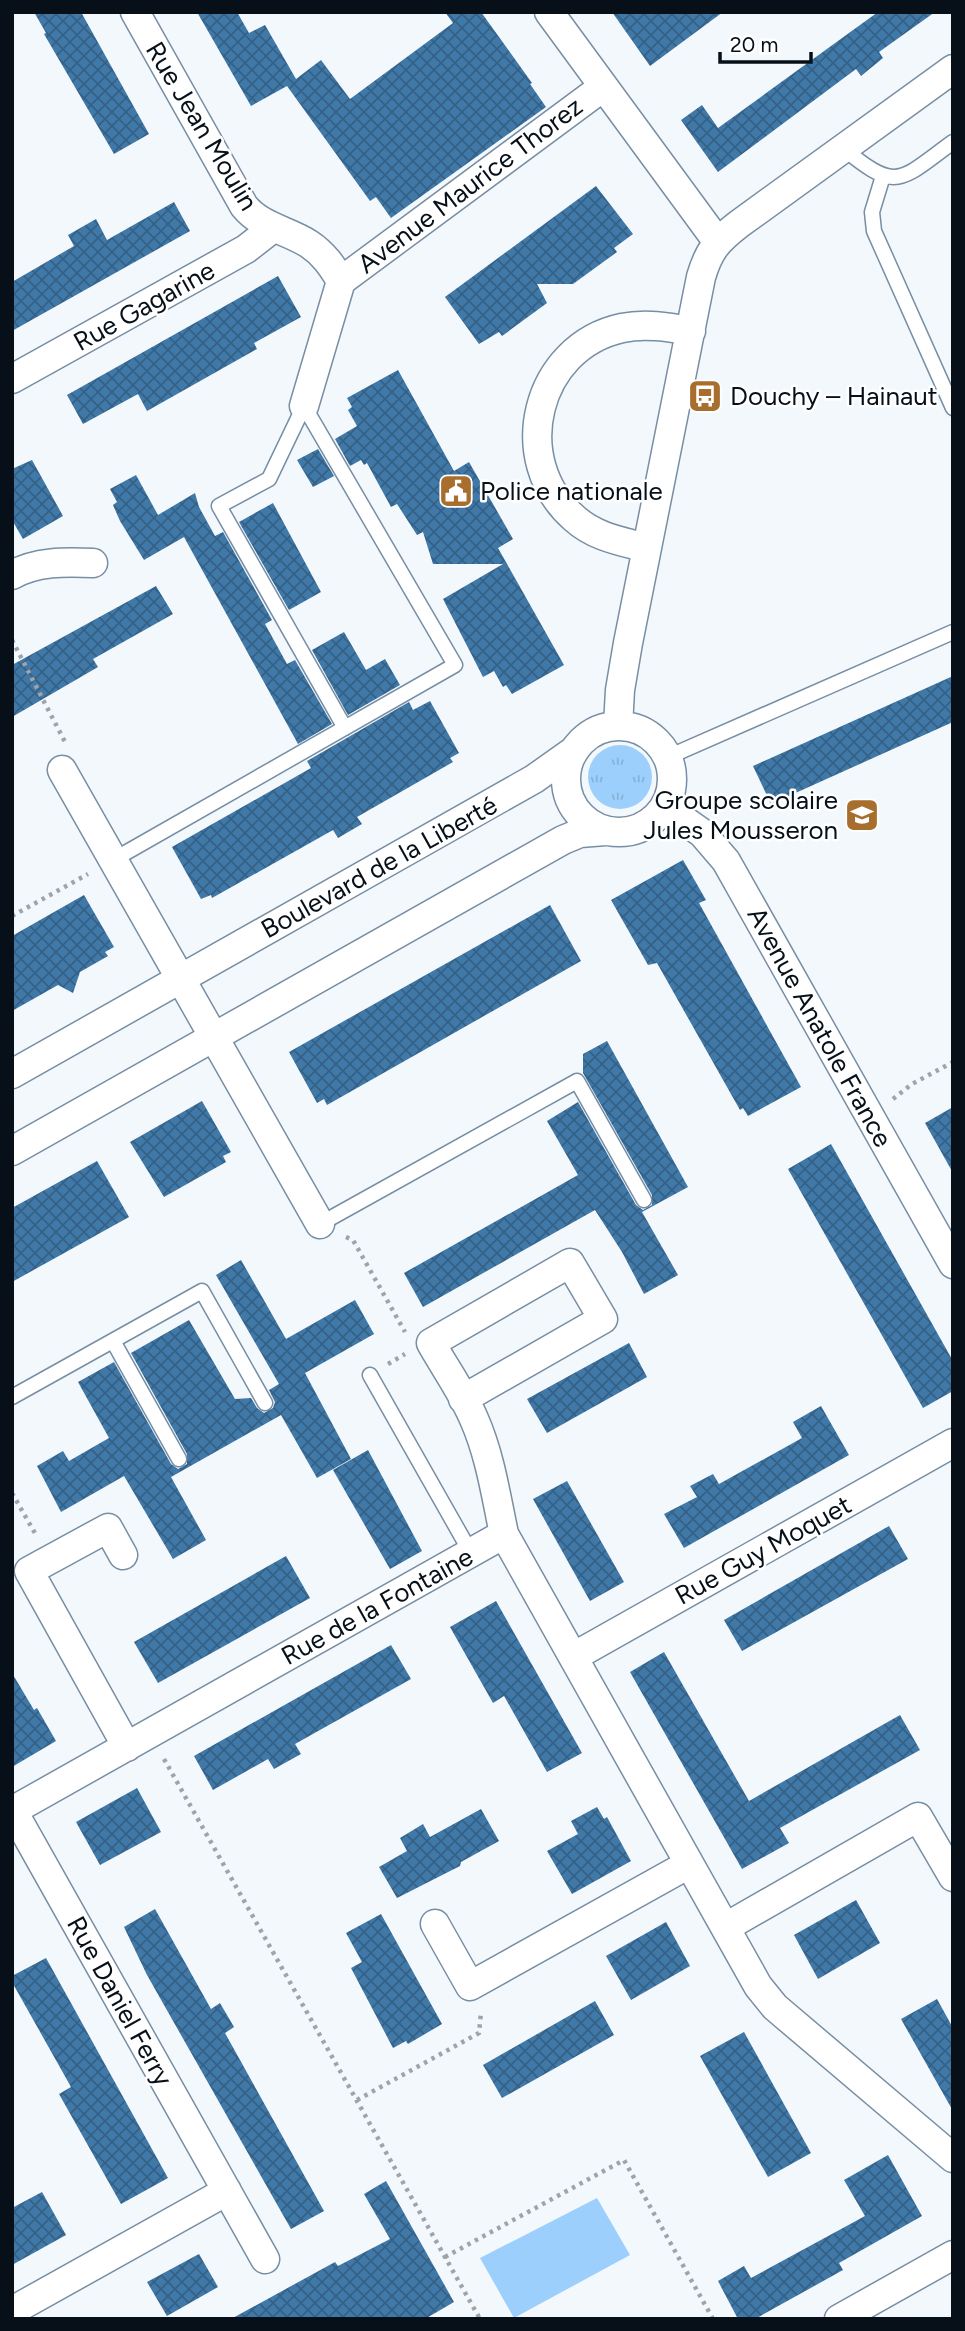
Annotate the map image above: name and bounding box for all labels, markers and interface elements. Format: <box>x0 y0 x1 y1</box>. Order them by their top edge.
scale bar <box>720 21 811 65</box>
text: 20 m <box>730 32 778 57</box>
street label: Rue Jean Moulin <box>139 36 265 216</box>
street label: Avenue Maurice Thorez <box>351 90 589 280</box>
street label: Rue Gagarine <box>68 254 220 358</box>
bus stop icon: Douchy – Hainaut <box>686 377 724 415</box>
place label: Douchy – Hainaut <box>730 380 938 412</box>
public building icon: Police nationale <box>437 472 475 510</box>
place label: Police nationale <box>480 475 663 507</box>
place label: Groupe scolaire Jules Mousseron <box>643 784 838 846</box>
street label: Boulevard de la Liberté <box>255 789 503 945</box>
school or university icon: Groupe scolaire Jules Mousseron <box>843 796 881 834</box>
street label: Avenue Anatole France <box>741 901 899 1153</box>
street label: Rue Guy Moquet <box>669 1488 857 1612</box>
street label: Rue de la Fontaine <box>276 1540 478 1672</box>
street label: Rue Daniel Ferry <box>60 1911 180 2092</box>

